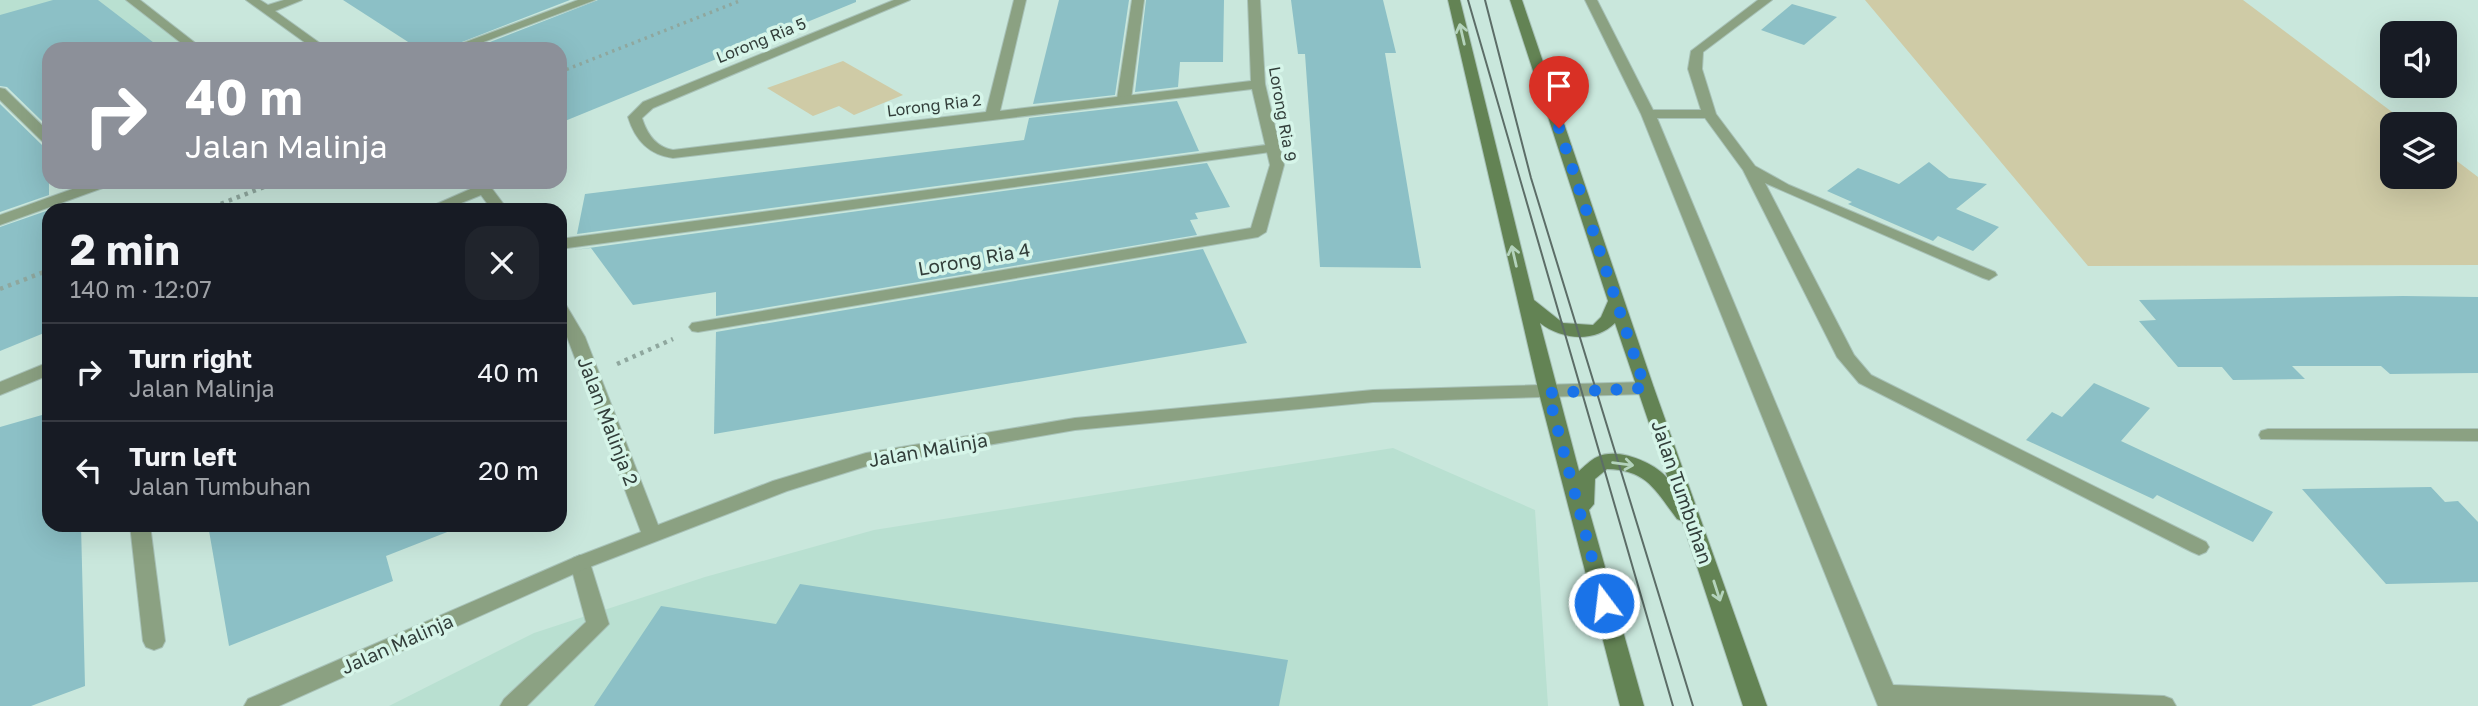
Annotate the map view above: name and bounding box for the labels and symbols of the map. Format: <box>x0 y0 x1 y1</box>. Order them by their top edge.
street label: Lorong Ria 5 <box>713 13 809 67</box>
one-way arrow <box>1455 23 1468 46</box>
pin <box>1529 56 1589 128</box>
street label: Lorong Ria 9 <box>1265 65 1301 163</box>
street label: Lorong Ria 2 <box>885 89 983 121</box>
street label: Lorong Ria 4 <box>916 237 1032 280</box>
one-way arrow <box>1507 245 1520 267</box>
street label: Jalan Malinja 2 <box>573 353 644 488</box>
street label: Jalan Tumbuhan <box>1647 417 1718 567</box>
street label: Jalan Malinja <box>867 428 989 471</box>
one-way arrow <box>1612 457 1634 470</box>
position arrow <box>1567 566 1641 640</box>
one-way arrow <box>1711 580 1724 602</box>
street label: Jalan Malinja <box>337 609 456 679</box>

